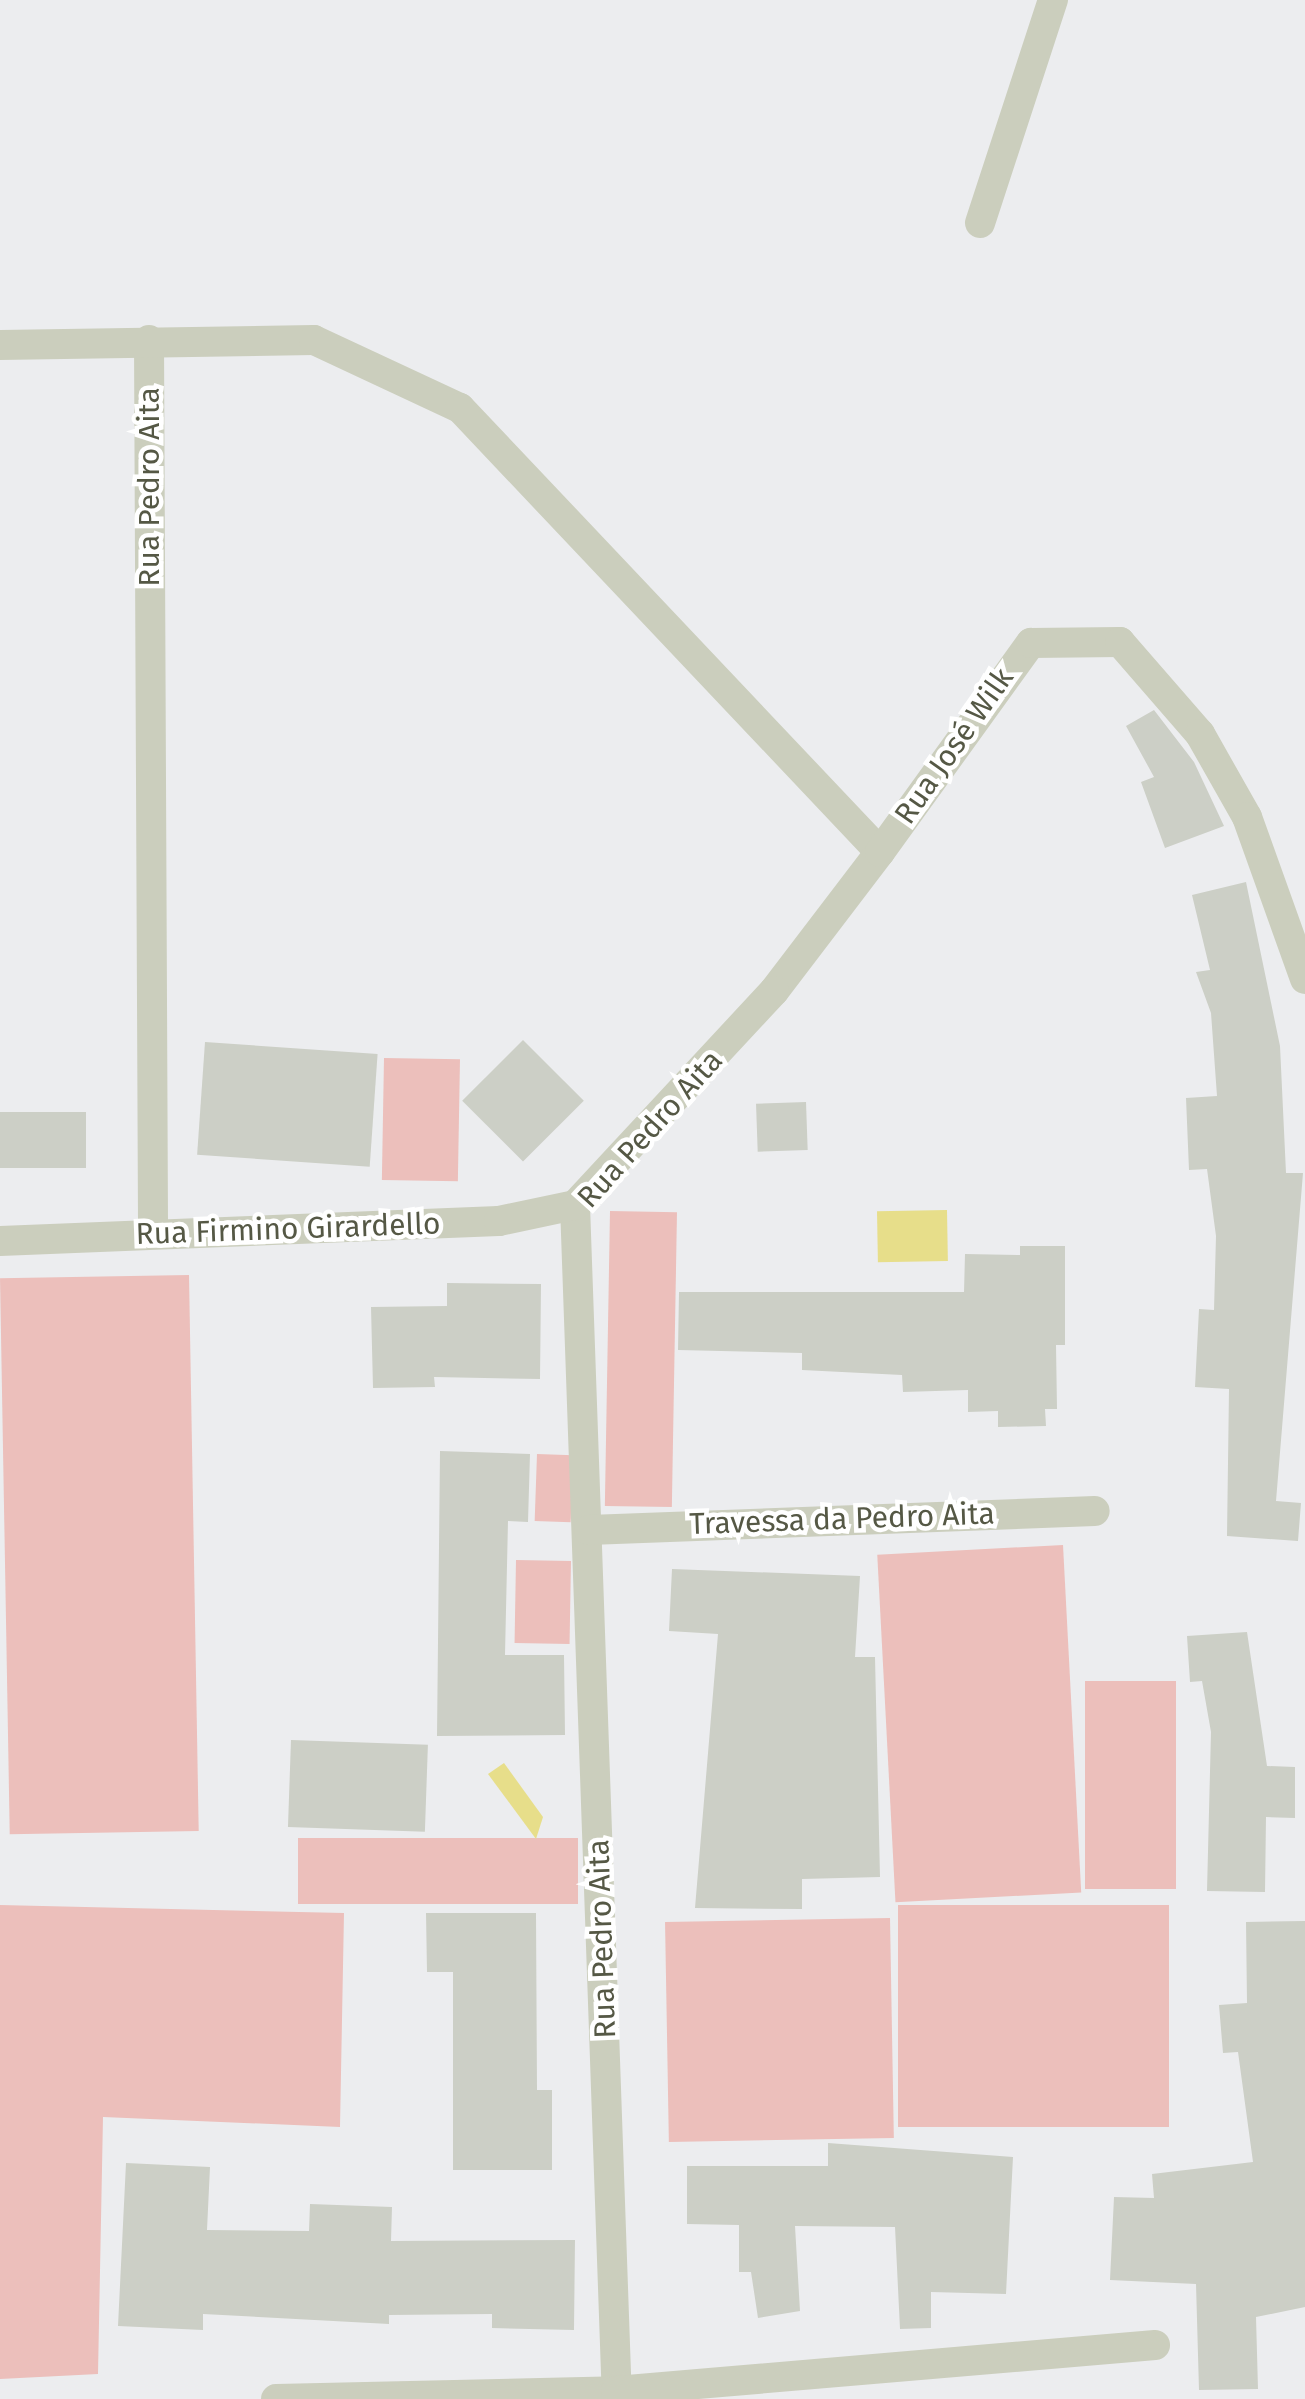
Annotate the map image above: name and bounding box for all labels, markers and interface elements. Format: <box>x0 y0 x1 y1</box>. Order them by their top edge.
street label: Rua Pedro Aita <box>131 387 167 587</box>
street label: Rua José Wilk <box>887 661 1021 831</box>
street label: Rua Pedro Aita <box>570 1043 730 1215</box>
street label: Rua Firmino Girardello <box>135 1206 441 1252</box>
street label: Travessa da Pedro Aita <box>689 1496 995 1542</box>
street label: Rua Pedro Aita <box>581 1839 623 2039</box>

